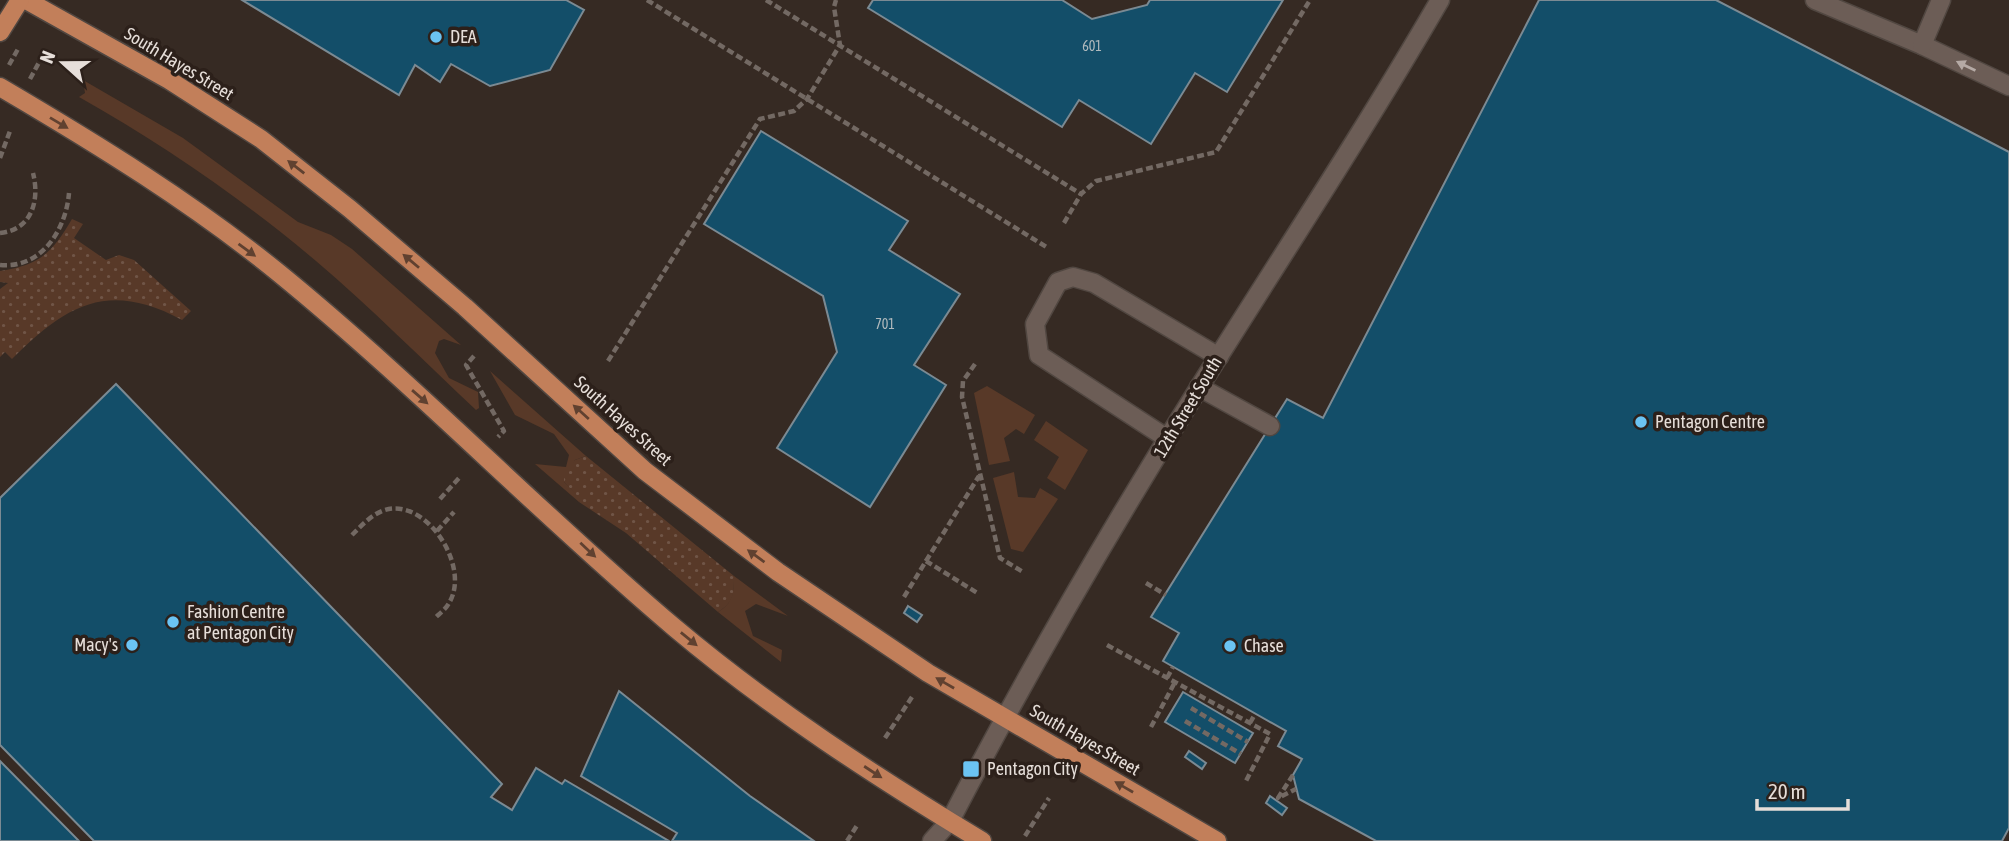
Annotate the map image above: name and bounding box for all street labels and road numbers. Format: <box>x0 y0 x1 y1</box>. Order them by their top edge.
street label: South Hayes Street <box>121 23 238 104</box>
street label: 12th Street South <box>1149 353 1226 461</box>
street label: South Hayes Street <box>570 371 676 470</box>
street label: South Hayes Street <box>1026 700 1144 780</box>

